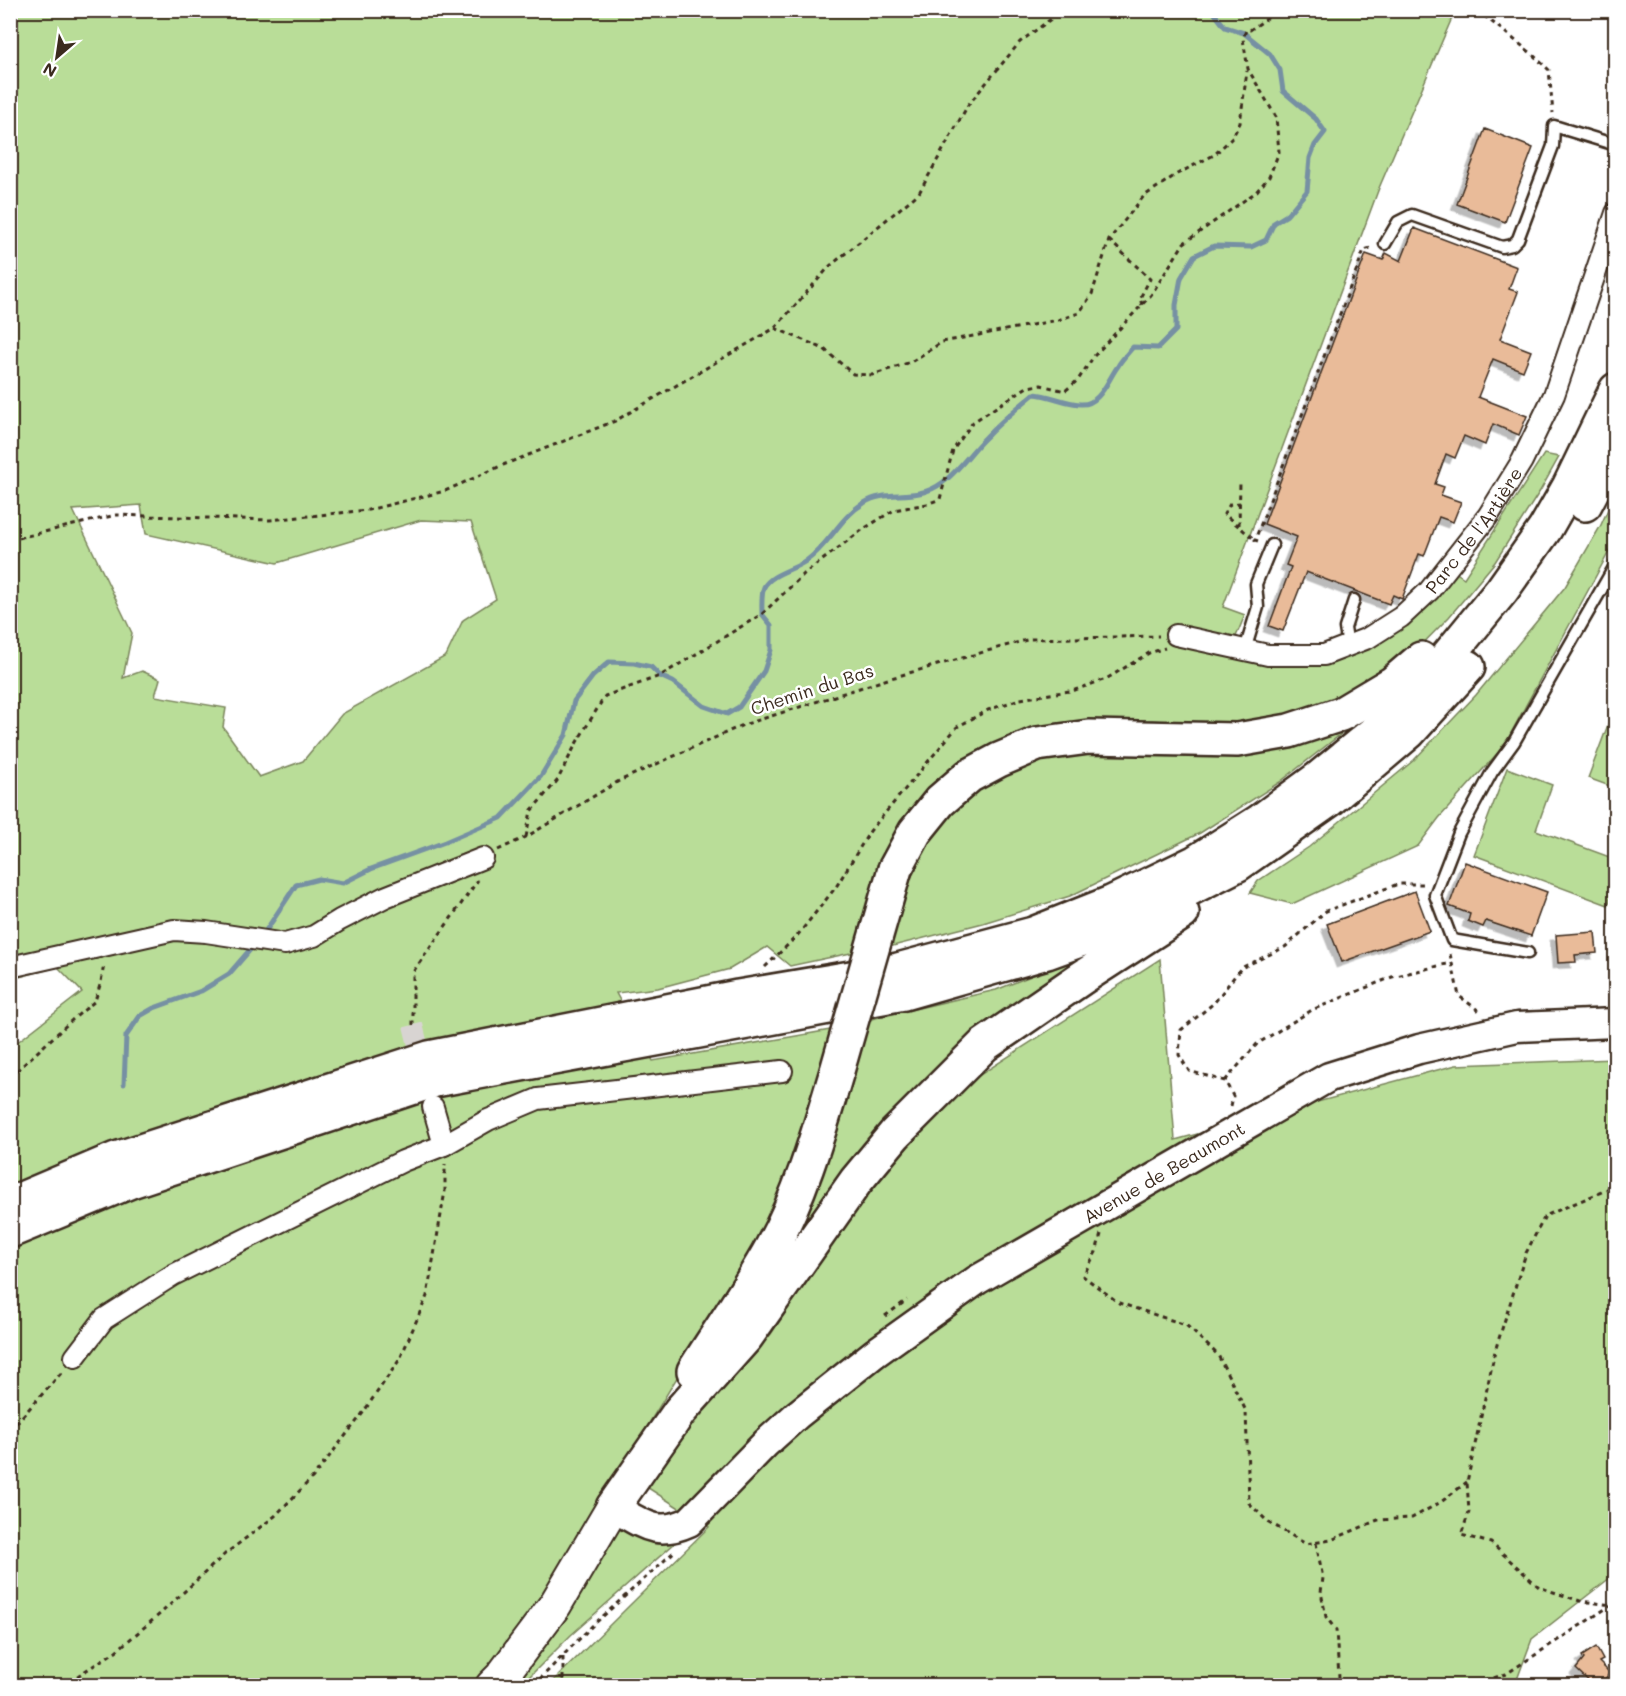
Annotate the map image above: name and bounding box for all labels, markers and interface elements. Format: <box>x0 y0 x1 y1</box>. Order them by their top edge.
north arrow <box>27 27 87 87</box>
text: N <box>39 58 60 83</box>
street label: Parc de l'Artière <box>1420 463 1527 598</box>
street label: Chemin du Bas <box>747 658 877 720</box>
street label: Avenue de Beaumont <box>1079 1116 1249 1228</box>

